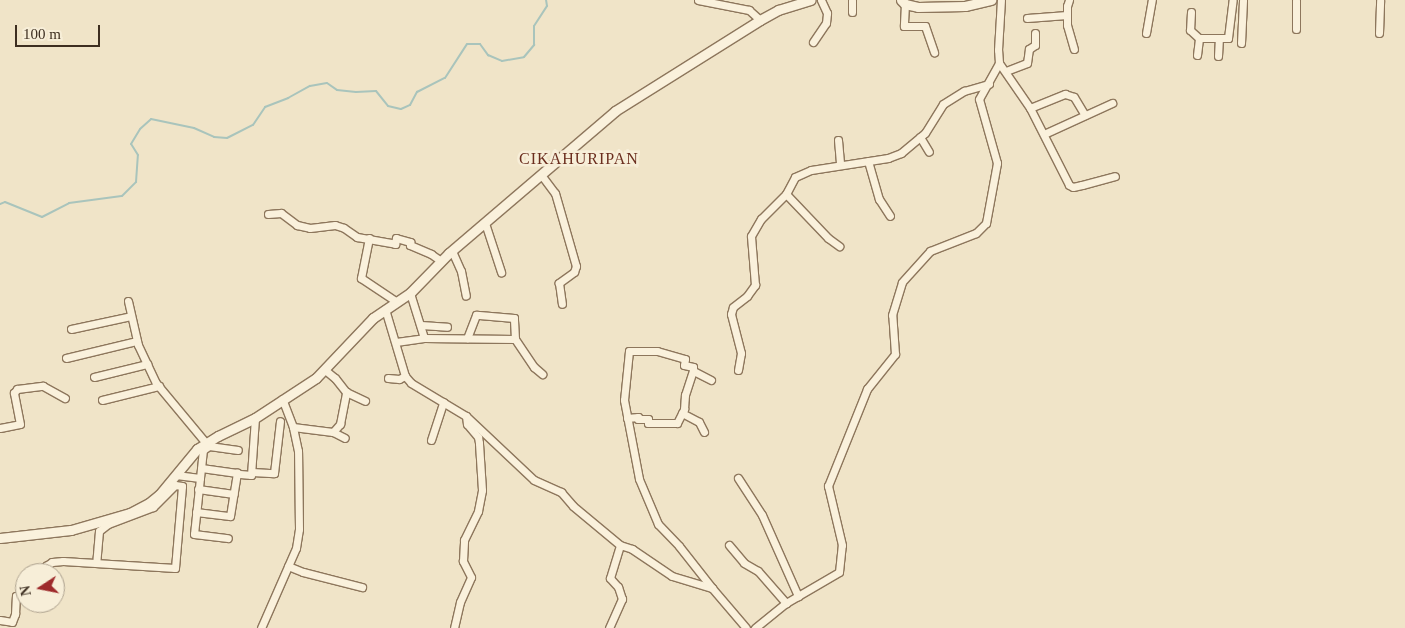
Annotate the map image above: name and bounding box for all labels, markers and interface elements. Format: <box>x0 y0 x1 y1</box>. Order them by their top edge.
scale bar <box>18 15 102 47</box>
text: 100 m <box>23 26 61 42</box>
district label: CIKAHURIPAN <box>518 149 640 169</box>
north arrow <box>15 563 65 613</box>
text: N <box>17 584 34 597</box>

